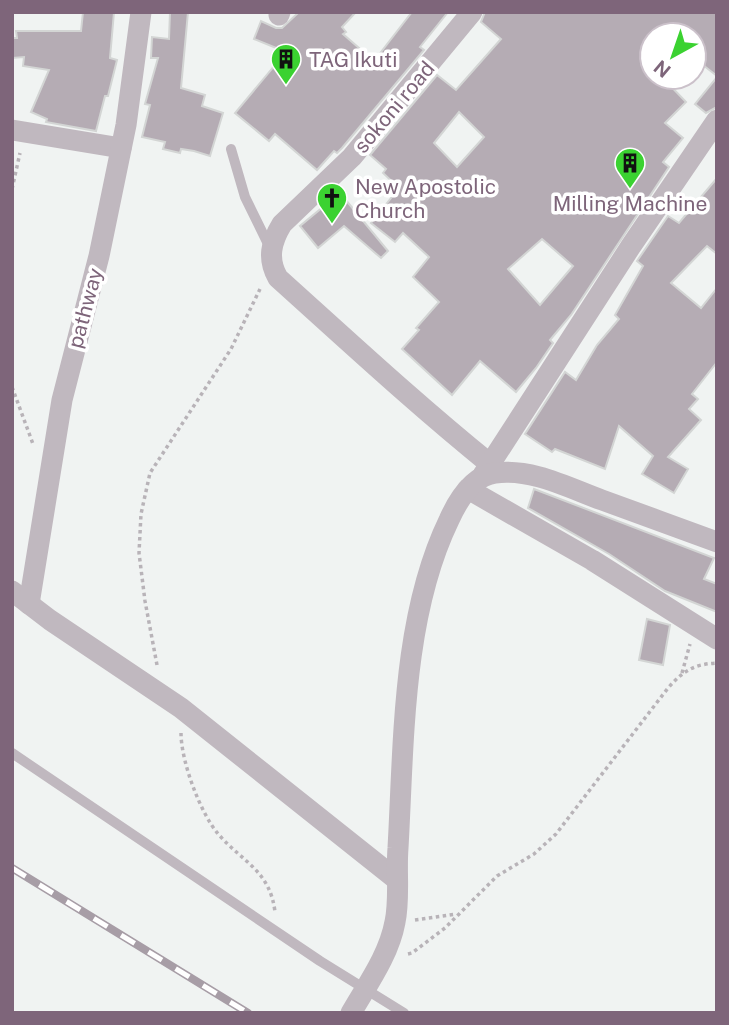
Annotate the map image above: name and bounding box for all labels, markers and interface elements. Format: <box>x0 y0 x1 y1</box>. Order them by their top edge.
north arrow <box>638 21 708 91</box>
building icon: TAG Ikuti <box>269 42 303 86</box>
place label: TAG Ikuti <box>309 47 397 72</box>
street label: sokoni road <box>348 56 440 158</box>
text: N <box>649 56 675 82</box>
building icon: Milling Machine <box>613 146 647 190</box>
place label: New Apostolic Church <box>355 174 496 223</box>
church icon: New Apostolic Church <box>315 181 349 225</box>
place label: Milling Machine <box>553 191 707 216</box>
street label: pathway <box>62 265 108 351</box>

